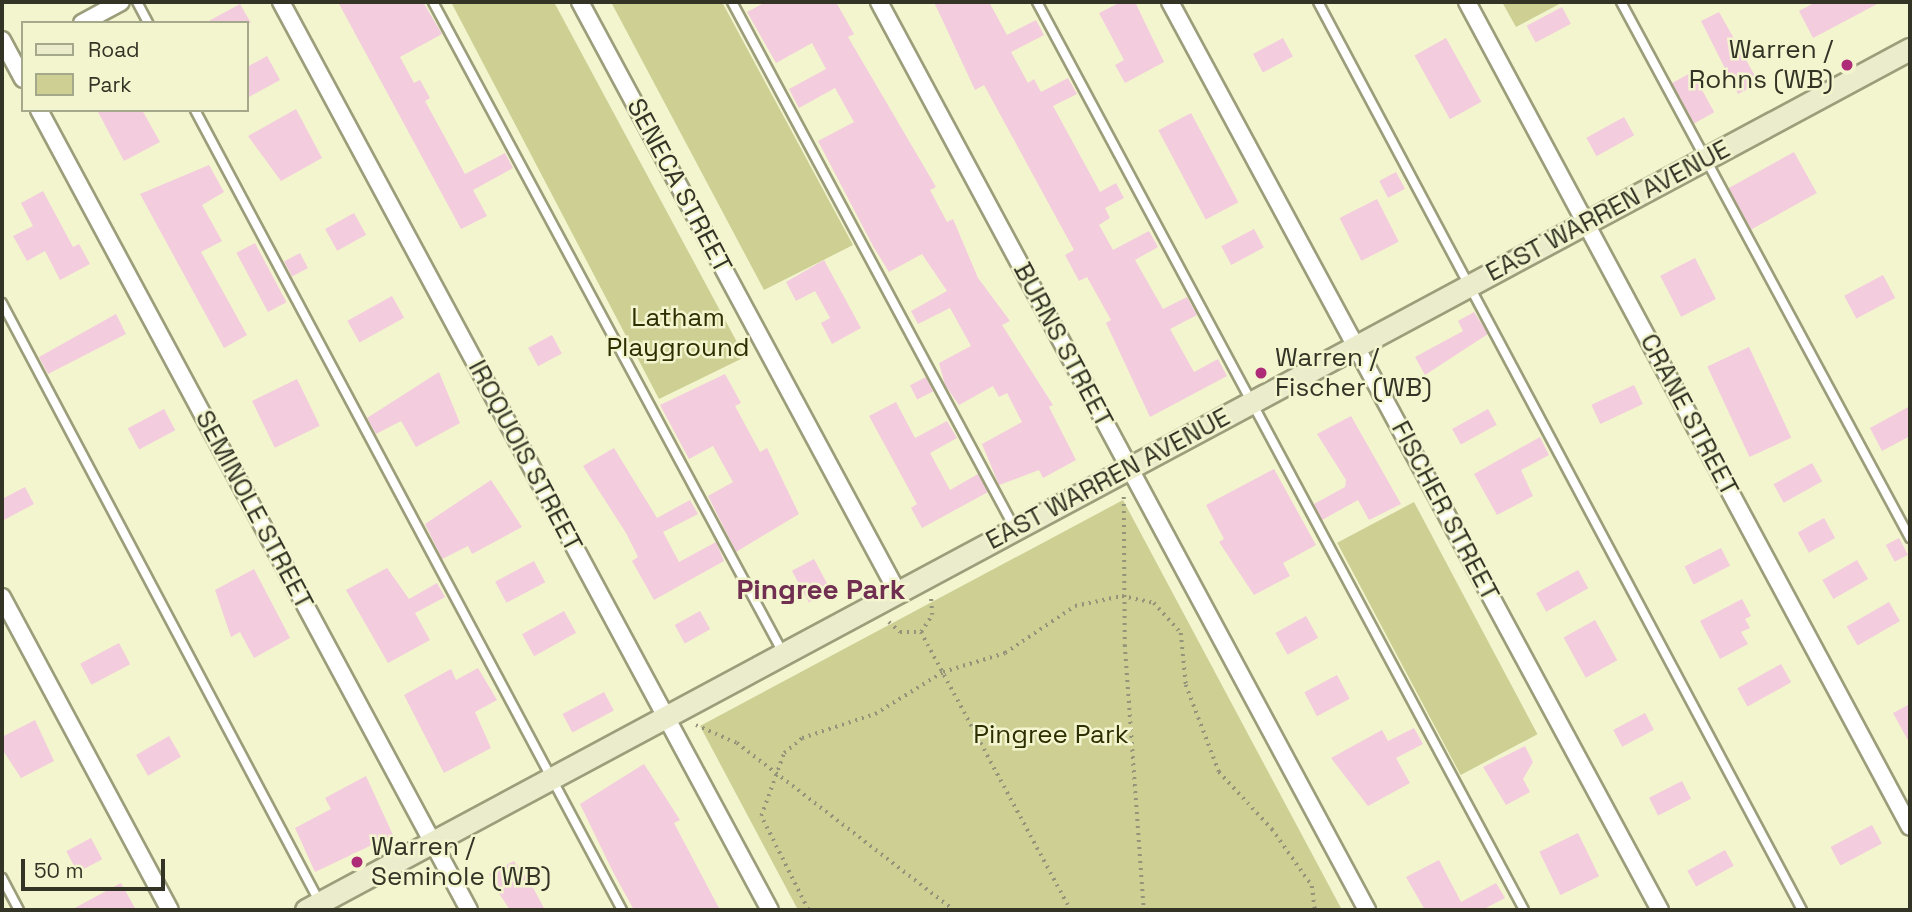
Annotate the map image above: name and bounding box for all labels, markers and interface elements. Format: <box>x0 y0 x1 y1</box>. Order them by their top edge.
legend <box>21 21 248 112</box>
place label: Warren / Rohns (WB) <box>1689 34 1833 96</box>
text: Road <box>88 36 140 63</box>
marker: Warren / Rohns (WB) <box>1839 57 1855 73</box>
text: Park <box>88 71 132 98</box>
street label: SENECA STREET <box>620 93 738 279</box>
street label: EAST WARREN AVENUE <box>1480 133 1736 289</box>
street label: BURNS STREET <box>1006 257 1120 433</box>
park label: Latham Playground <box>606 302 750 364</box>
street label: CRANE STREET <box>1633 328 1745 502</box>
place label: Warren / Fischer (WB) <box>1275 342 1432 404</box>
street label: IROQUOIS STREET <box>461 355 589 557</box>
marker: Warren / Fischer (WB) <box>1253 365 1269 381</box>
street label: EAST WARREN AVENUE <box>980 401 1236 557</box>
street label: SEMINOLE STREET <box>188 405 320 615</box>
street label: FISCHER STREET <box>1384 416 1506 606</box>
district label: Pingree Park <box>736 572 906 606</box>
park label: Pingree Park <box>973 719 1129 751</box>
place label: Warren / Seminole (WB) <box>371 831 551 892</box>
scale bar <box>24 846 168 890</box>
marker: Warren / Seminole (WB) <box>349 854 365 870</box>
text: 50 m <box>34 857 84 884</box>

